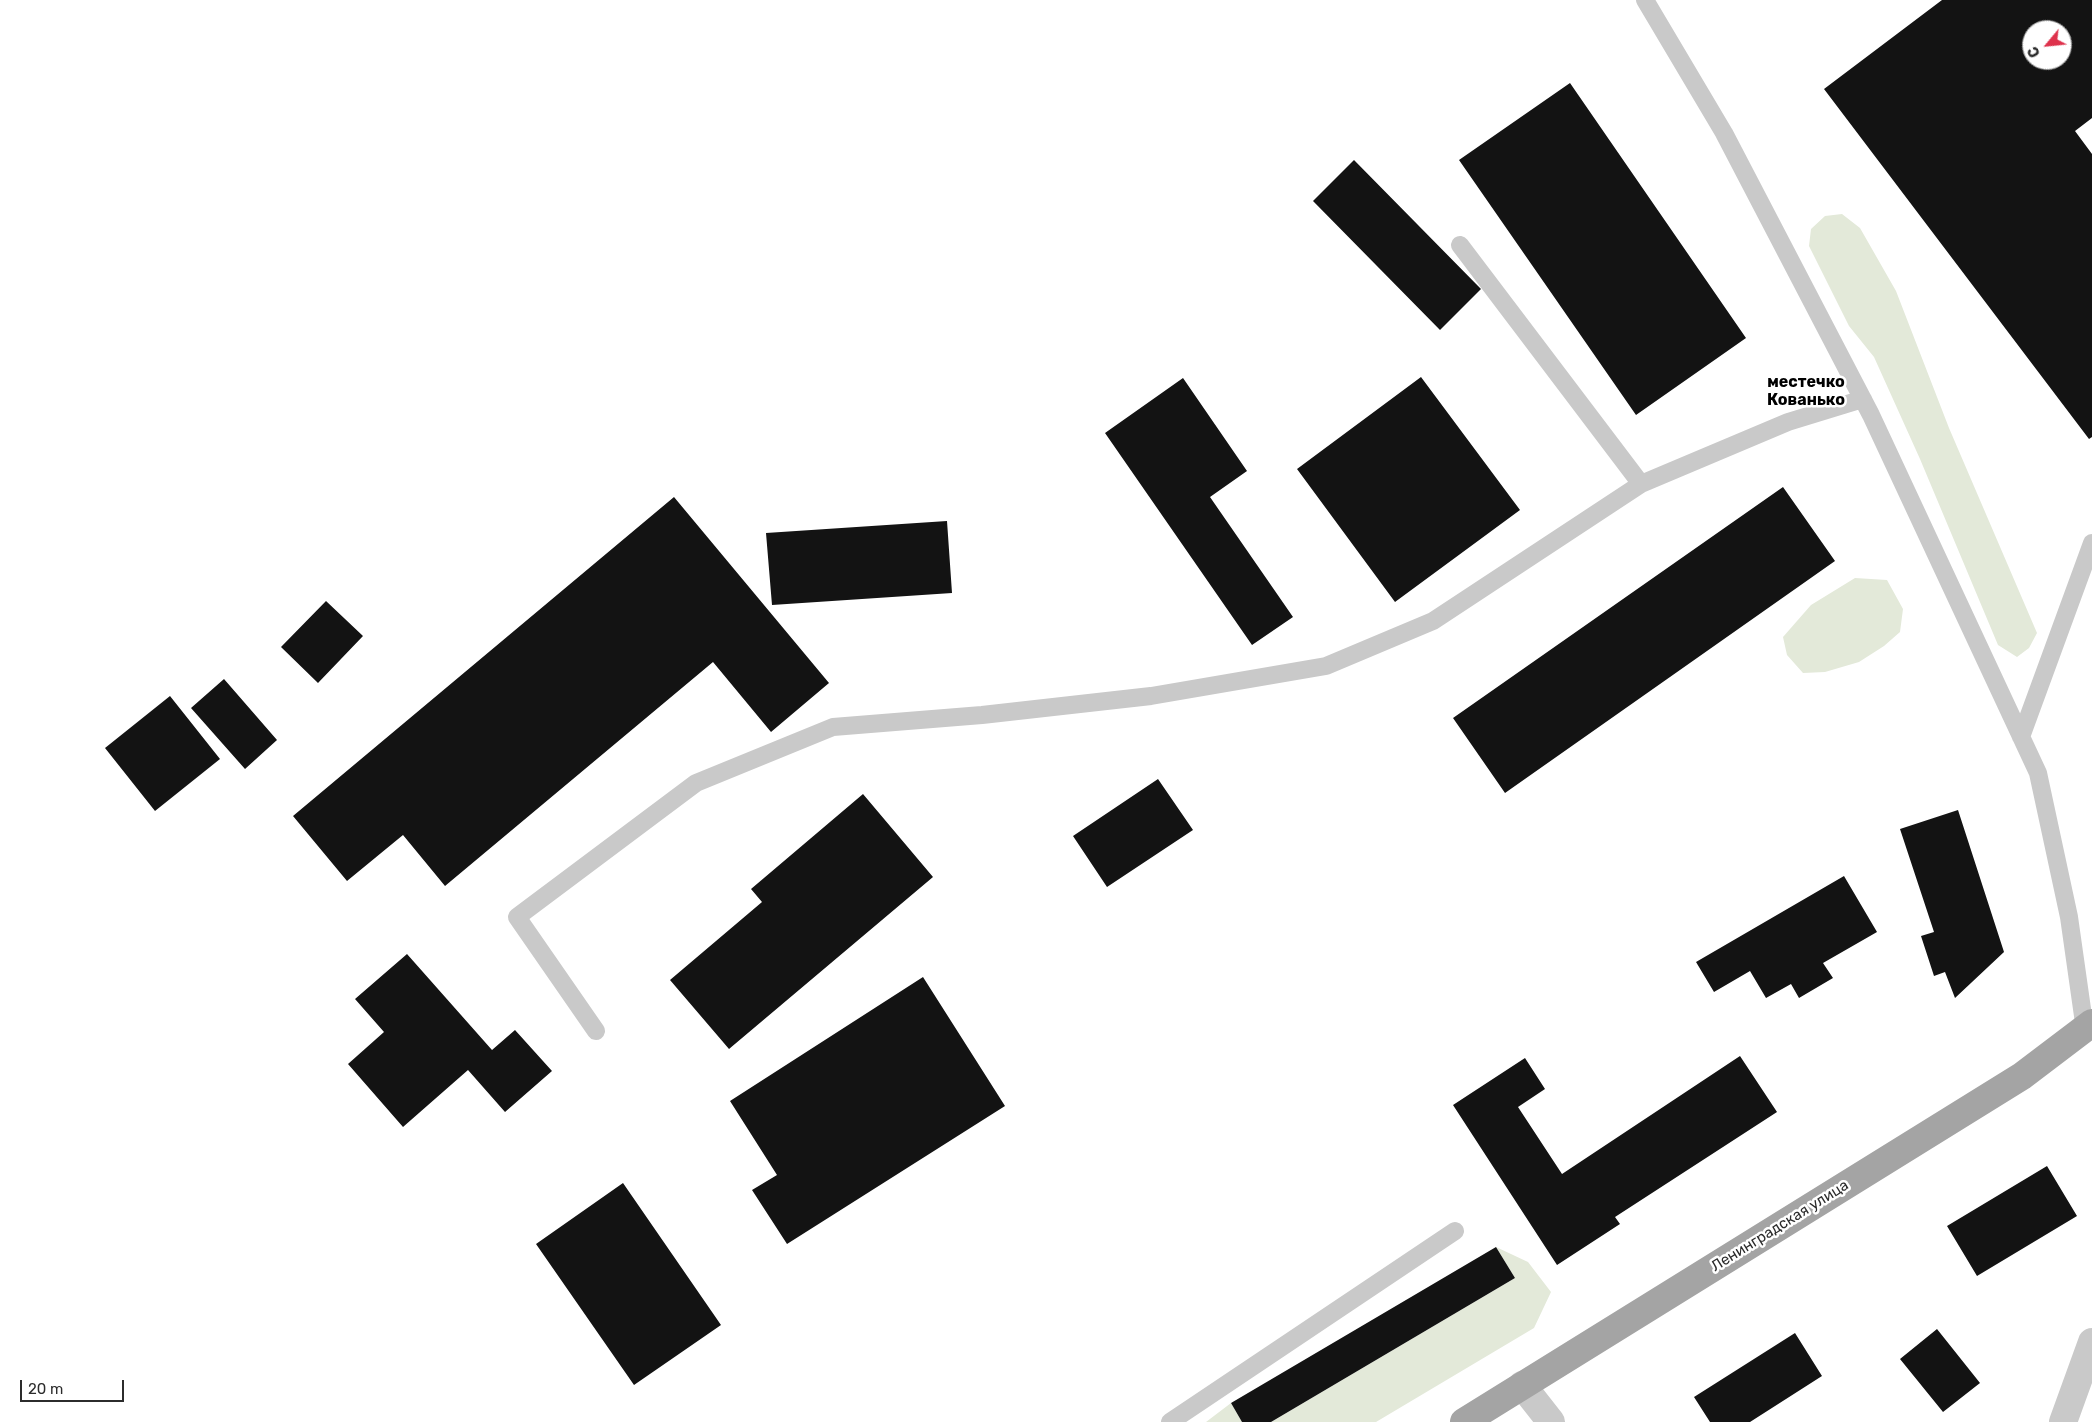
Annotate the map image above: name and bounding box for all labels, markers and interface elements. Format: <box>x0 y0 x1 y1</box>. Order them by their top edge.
north arrow <box>2022 20 2072 70</box>
text: С <box>2024 43 2044 60</box>
district label: местечко Кованько <box>1767 372 1845 410</box>
street label: Ленинградская улица <box>1708 1176 1852 1276</box>
scale bar <box>22 1370 126 1402</box>
text: 20 m <box>28 1380 63 1398</box>

